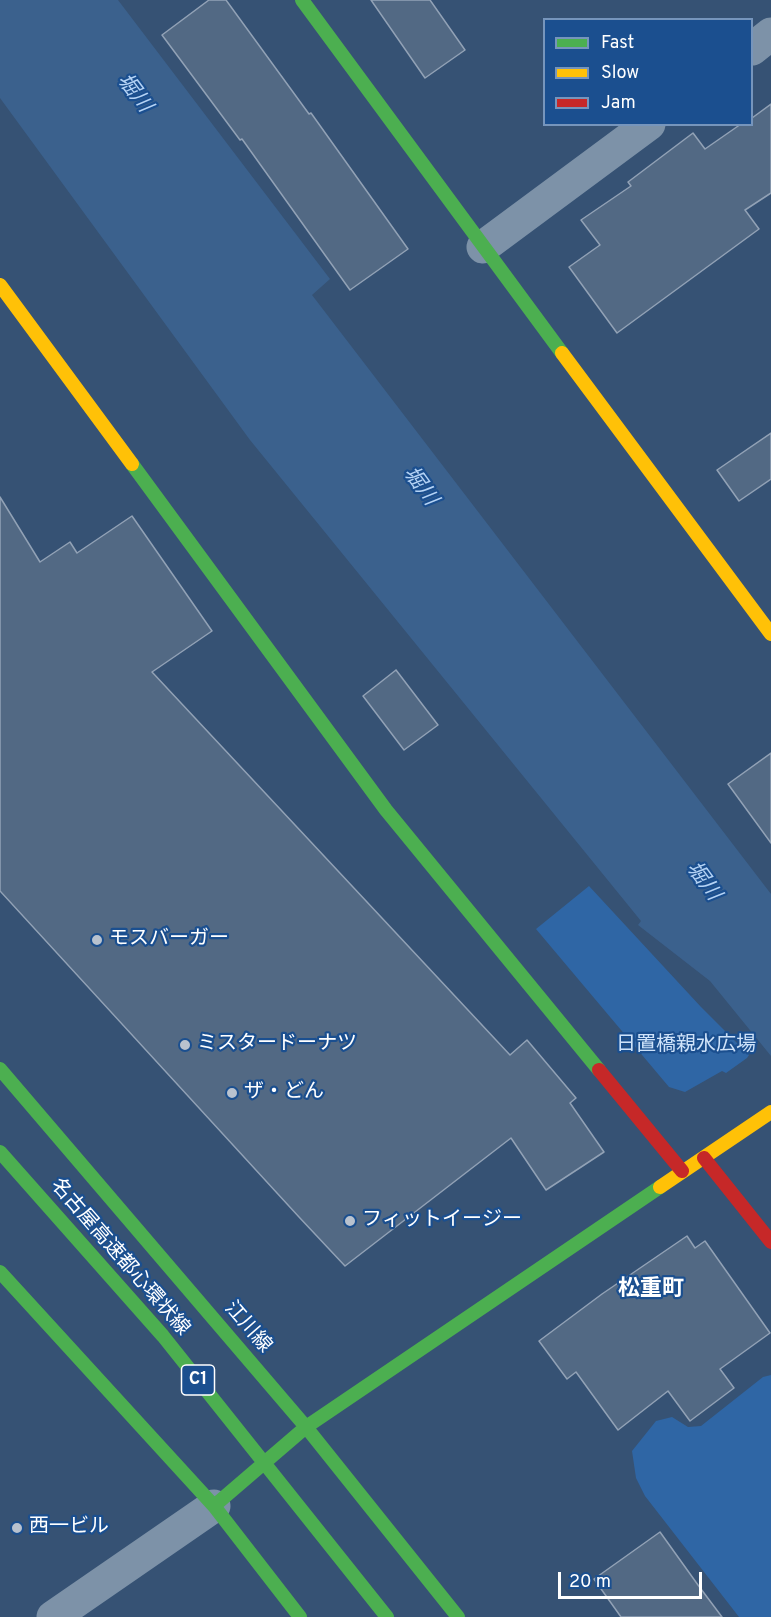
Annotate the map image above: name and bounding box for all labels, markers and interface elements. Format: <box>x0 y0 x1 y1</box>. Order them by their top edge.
legend <box>543 18 753 126</box>
text: Fast <box>601 32 634 55</box>
text: Slow <box>601 62 639 85</box>
water label: 堀川 <box>110 70 156 118</box>
text: Jam <box>601 92 636 115</box>
water label: 堀川 <box>396 463 442 511</box>
water label: 堀川 <box>679 858 725 906</box>
place label: モスバーガー <box>109 928 229 952</box>
marker: モスバーガー <box>90 933 104 947</box>
place label: ミスタードーナツ <box>197 1033 357 1057</box>
park label: 日置橋親水広場 <box>616 1034 756 1058</box>
marker: ミスタードーナツ <box>178 1038 192 1052</box>
place label: ザ・どん <box>244 1081 324 1105</box>
marker: ザ・どん <box>225 1086 239 1100</box>
street label: 名古屋高速都心環状線 <box>44 1175 194 1341</box>
place label: フィットイージー <box>362 1209 522 1233</box>
marker: フィットイージー <box>343 1214 357 1228</box>
district label: 松重町 <box>618 1278 684 1304</box>
street label: 江川線 <box>218 1297 276 1359</box>
road number: C1 <box>182 1365 214 1395</box>
place label: 西一ビル <box>29 1516 109 1540</box>
marker: 西一ビル <box>10 1521 24 1535</box>
scale bar <box>561 1560 705 1598</box>
text: 20 m <box>569 1571 611 1594</box>

